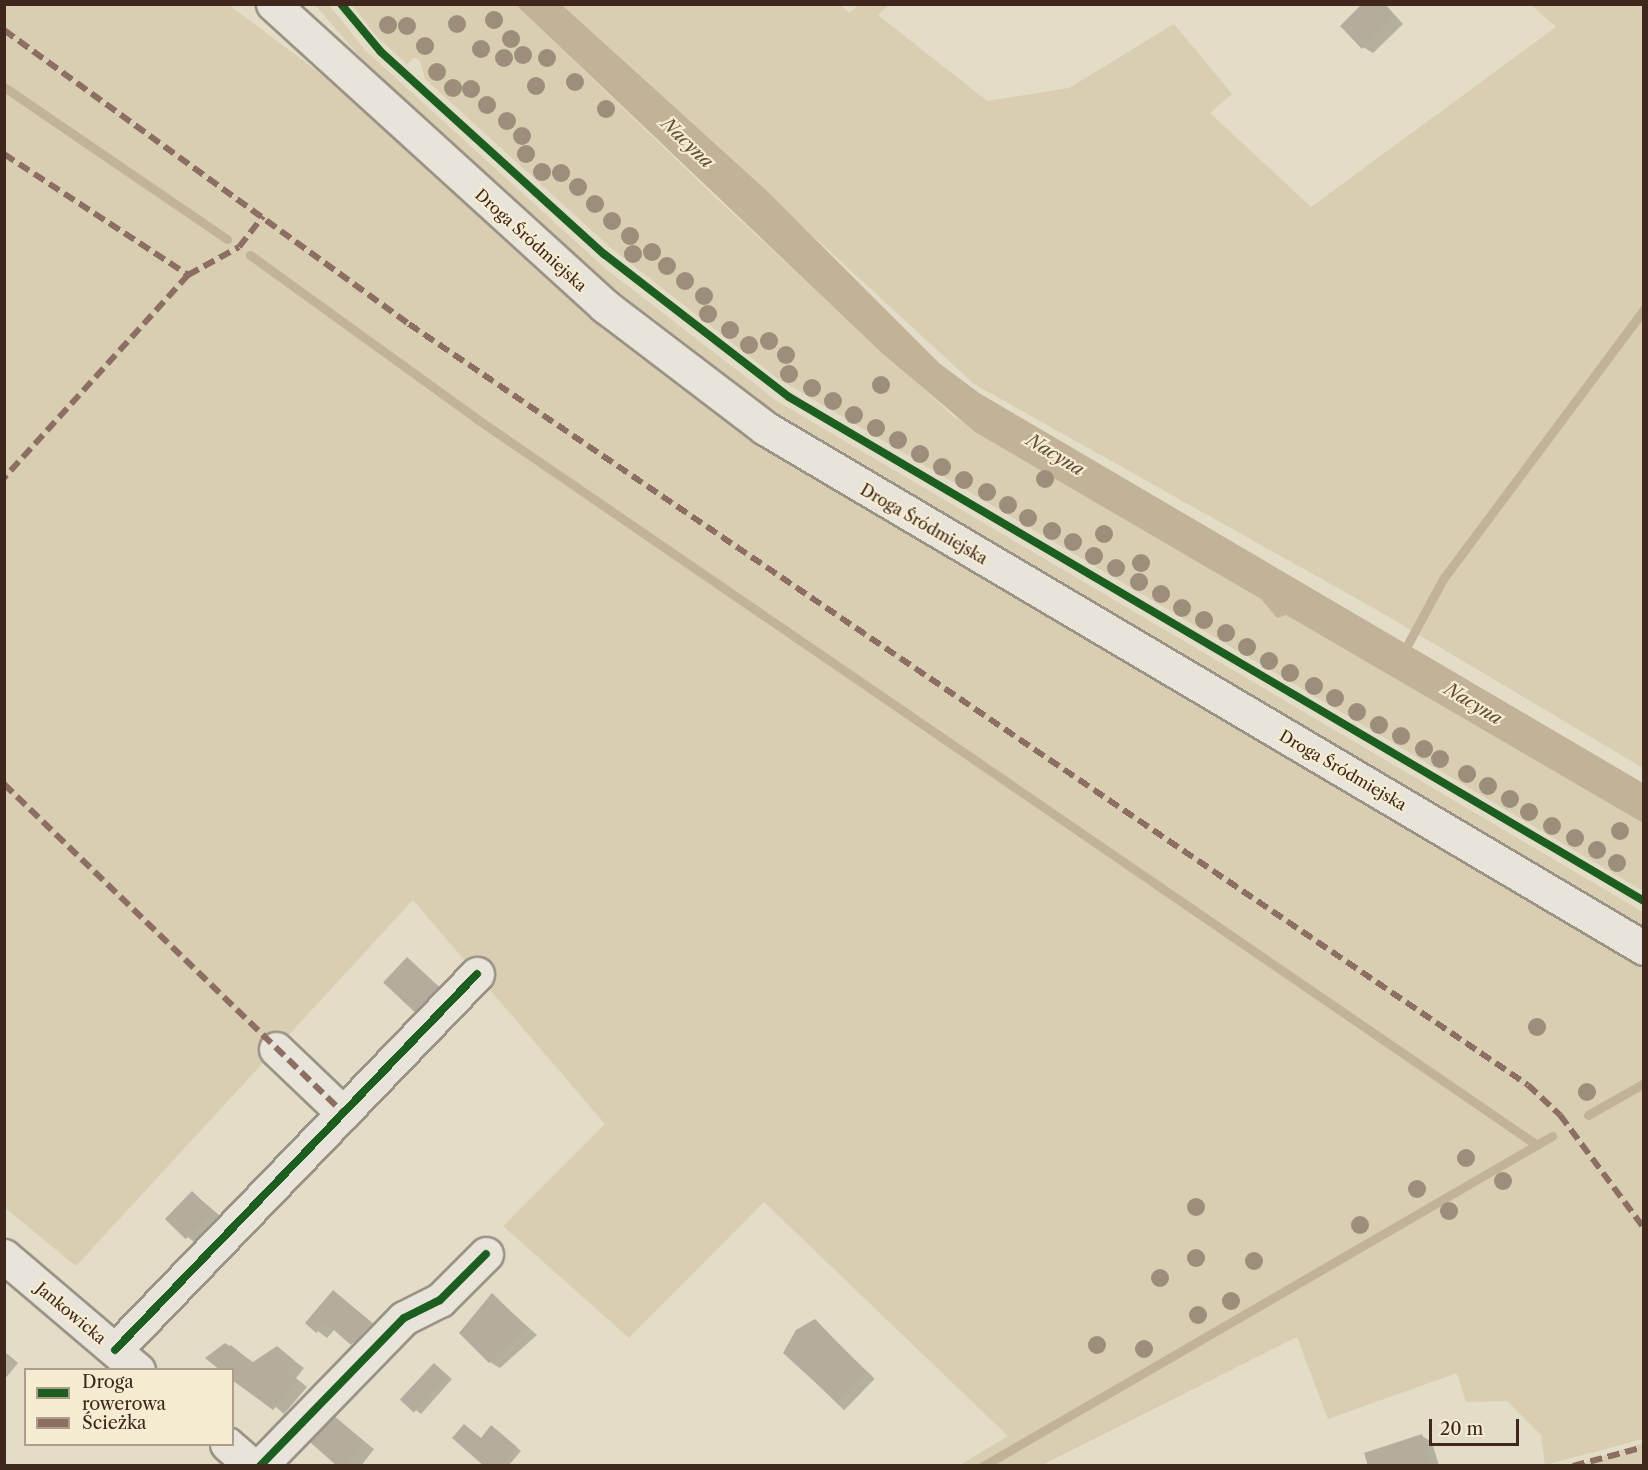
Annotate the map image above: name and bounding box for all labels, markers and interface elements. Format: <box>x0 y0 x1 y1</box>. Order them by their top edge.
water label: Nacyna <box>657 113 717 173</box>
street label: Droga Śródmiejska <box>471 185 591 295</box>
water label: Nacyna <box>1022 429 1088 481</box>
street label: Droga Śródmiejska <box>857 480 991 568</box>
water label: Nacyna <box>1440 678 1506 730</box>
street label: Droga Śródmiejska <box>1276 726 1410 814</box>
street label: Jankowicka <box>32 1278 110 1348</box>
legend <box>24 1368 234 1446</box>
text: Droga rowerowa <box>82 1371 166 1415</box>
scale bar <box>1432 1407 1522 1445</box>
text: Ścieżka <box>82 1412 147 1434</box>
text: 20 m <box>1440 1418 1483 1440</box>

